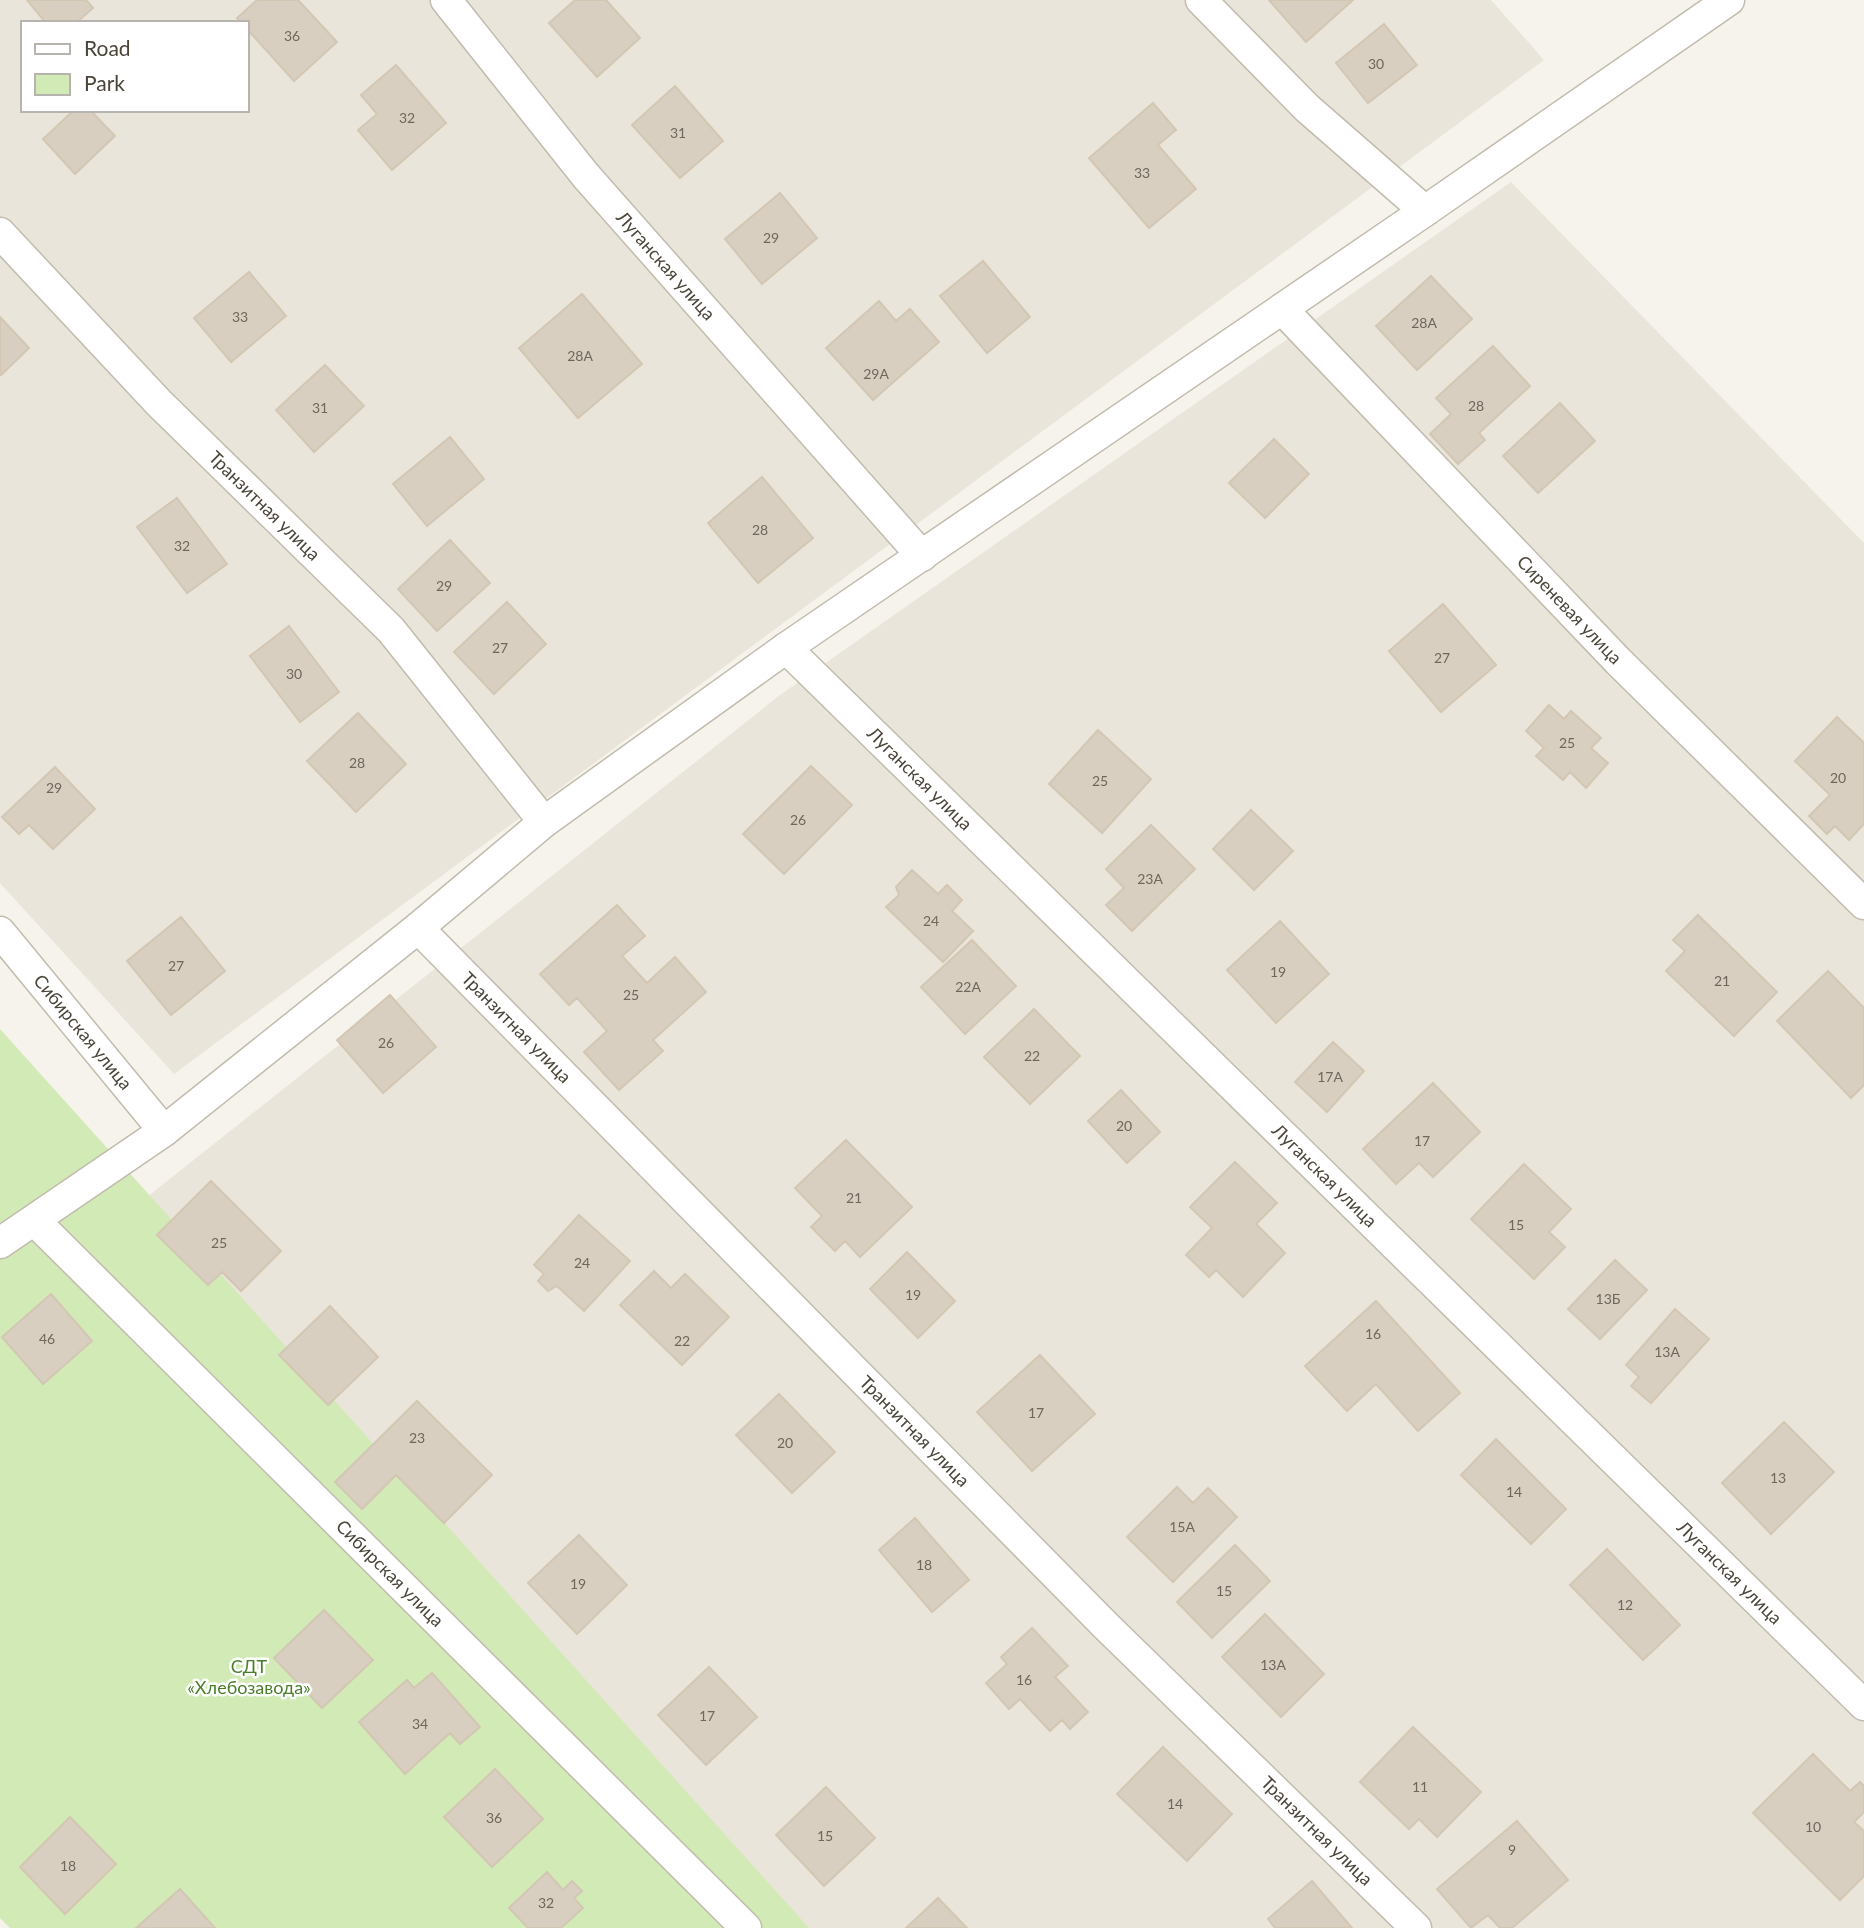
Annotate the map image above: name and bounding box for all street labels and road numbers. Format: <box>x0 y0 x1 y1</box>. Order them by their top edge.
street label: Луганская улица <box>612 206 720 324</box>
street label: Транзитная улица <box>205 446 325 565</box>
street label: Сиреневая улица <box>1513 550 1627 668</box>
street label: Луганская улица <box>862 721 977 834</box>
street label: Транзитная улица <box>457 967 576 1087</box>
street label: Сибирская улица <box>30 970 137 1094</box>
street label: Луганская улица <box>1267 1118 1382 1231</box>
street label: Транзитная улица <box>856 1371 975 1491</box>
street label: Сибирская улица <box>332 1515 449 1631</box>
street label: Луганская улица <box>1672 1515 1787 1628</box>
street label: Транзитная улица <box>1257 1771 1378 1890</box>

